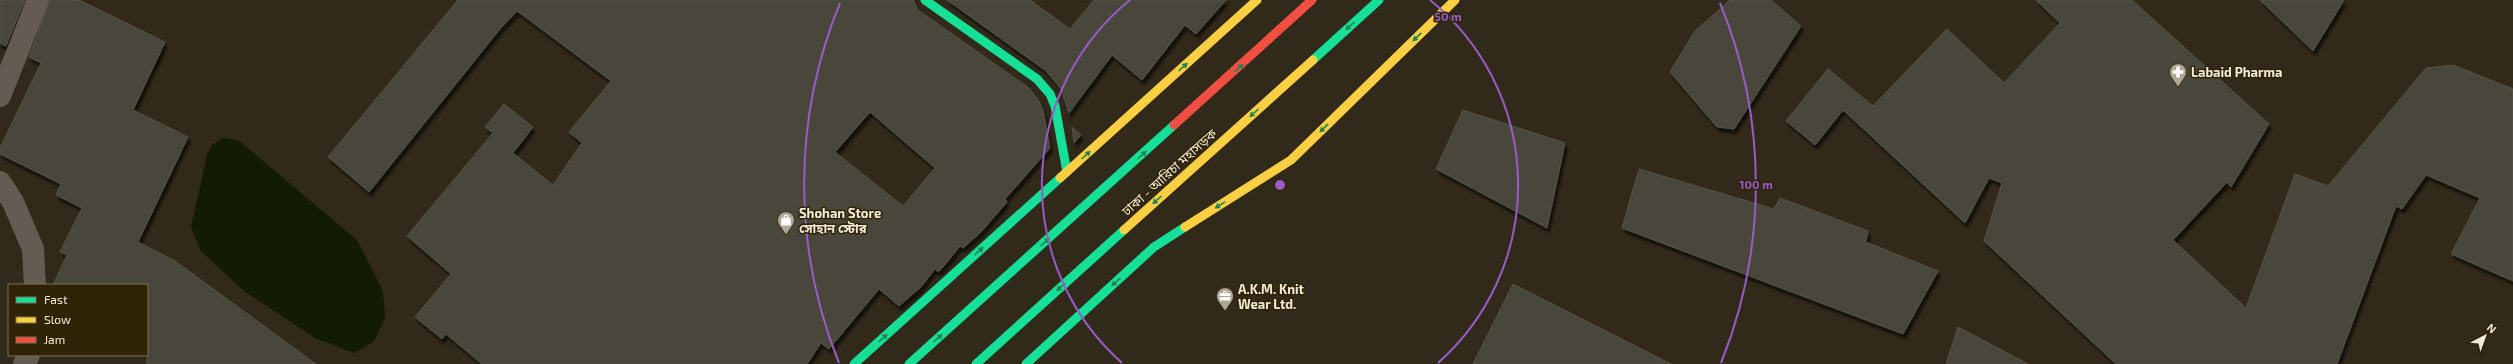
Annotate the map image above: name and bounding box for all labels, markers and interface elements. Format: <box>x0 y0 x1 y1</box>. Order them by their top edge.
text: 50 m <box>1434 9 1462 23</box>
one-way arrow <box>1346 21 1355 30</box>
one-way arrow <box>1412 32 1422 42</box>
pharmacy icon: Labaid Pharma <box>2168 62 2188 87</box>
one-way arrow <box>1178 63 1188 72</box>
one-way arrow <box>1234 63 1244 73</box>
place label: Labaid Pharma <box>2191 64 2282 80</box>
one-way arrow <box>1249 108 1259 118</box>
one-way arrow <box>1319 123 1329 133</box>
street label: ঢাকা - আরিচা মহাসড়ক <box>1118 125 1220 219</box>
one-way arrow <box>1081 150 1092 159</box>
one-way arrow <box>1137 150 1147 159</box>
text: 100 m <box>1739 177 1773 191</box>
centre of rings <box>1273 178 1287 192</box>
one-way arrow <box>1152 195 1162 205</box>
one-way arrow <box>1215 201 1225 209</box>
place label: Shohan Store সোহান স্টোর <box>799 205 881 236</box>
shop icon: Shohan Store সোহান স্টোর <box>776 210 796 235</box>
one-way arrow <box>1040 237 1051 246</box>
one-way arrow <box>975 247 984 256</box>
one-way arrow <box>1111 277 1121 287</box>
place label: A.K.M. Knit Wear Ltd. <box>1238 281 1305 312</box>
one-way arrow <box>1055 283 1066 292</box>
legend <box>8 284 148 356</box>
office icon: A.K.M. Knit Wear Ltd. <box>1215 286 1235 311</box>
text: Fast <box>44 292 68 306</box>
text: Slow <box>44 312 71 326</box>
north arrow <box>2465 316 2505 356</box>
text: N <box>2485 321 2499 336</box>
text: Jam <box>44 332 65 346</box>
one-way arrow <box>878 333 888 343</box>
one-way arrow <box>934 334 943 343</box>

